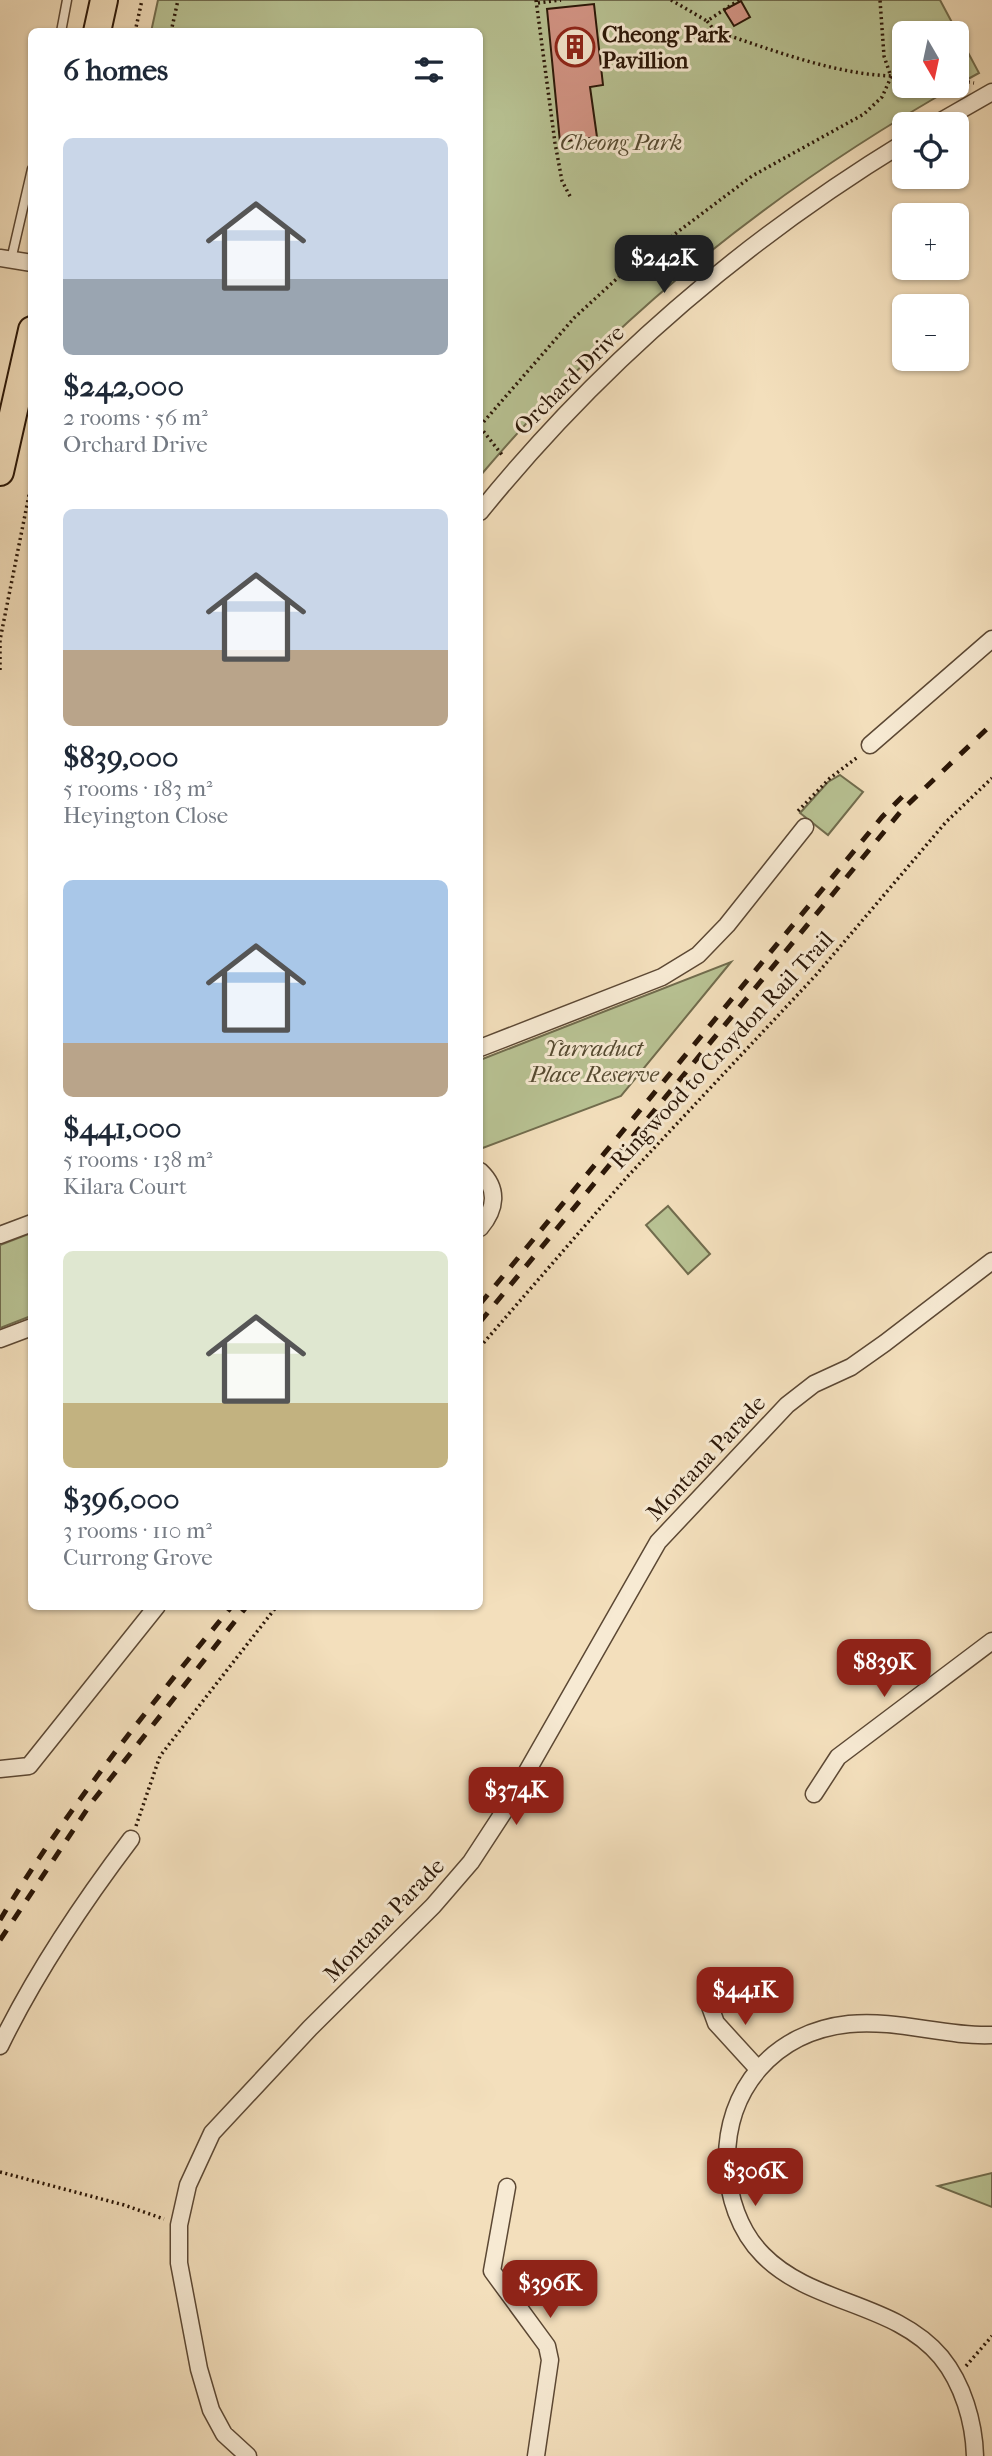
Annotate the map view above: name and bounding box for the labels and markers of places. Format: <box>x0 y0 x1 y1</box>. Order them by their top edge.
place label: Cheong Park Pavillion <box>602 21 731 74</box>
building icon: Cheong Park Pavillion <box>554 26 596 68</box>
pin: $242K <box>615 236 713 295</box>
pin: $839K <box>835 1640 933 1699</box>
pin: $374K <box>467 1768 565 1827</box>
pin: $441K <box>696 1968 794 2027</box>
pin: $306K <box>706 2148 804 2208</box>
pin: $396K <box>501 2260 599 2320</box>

